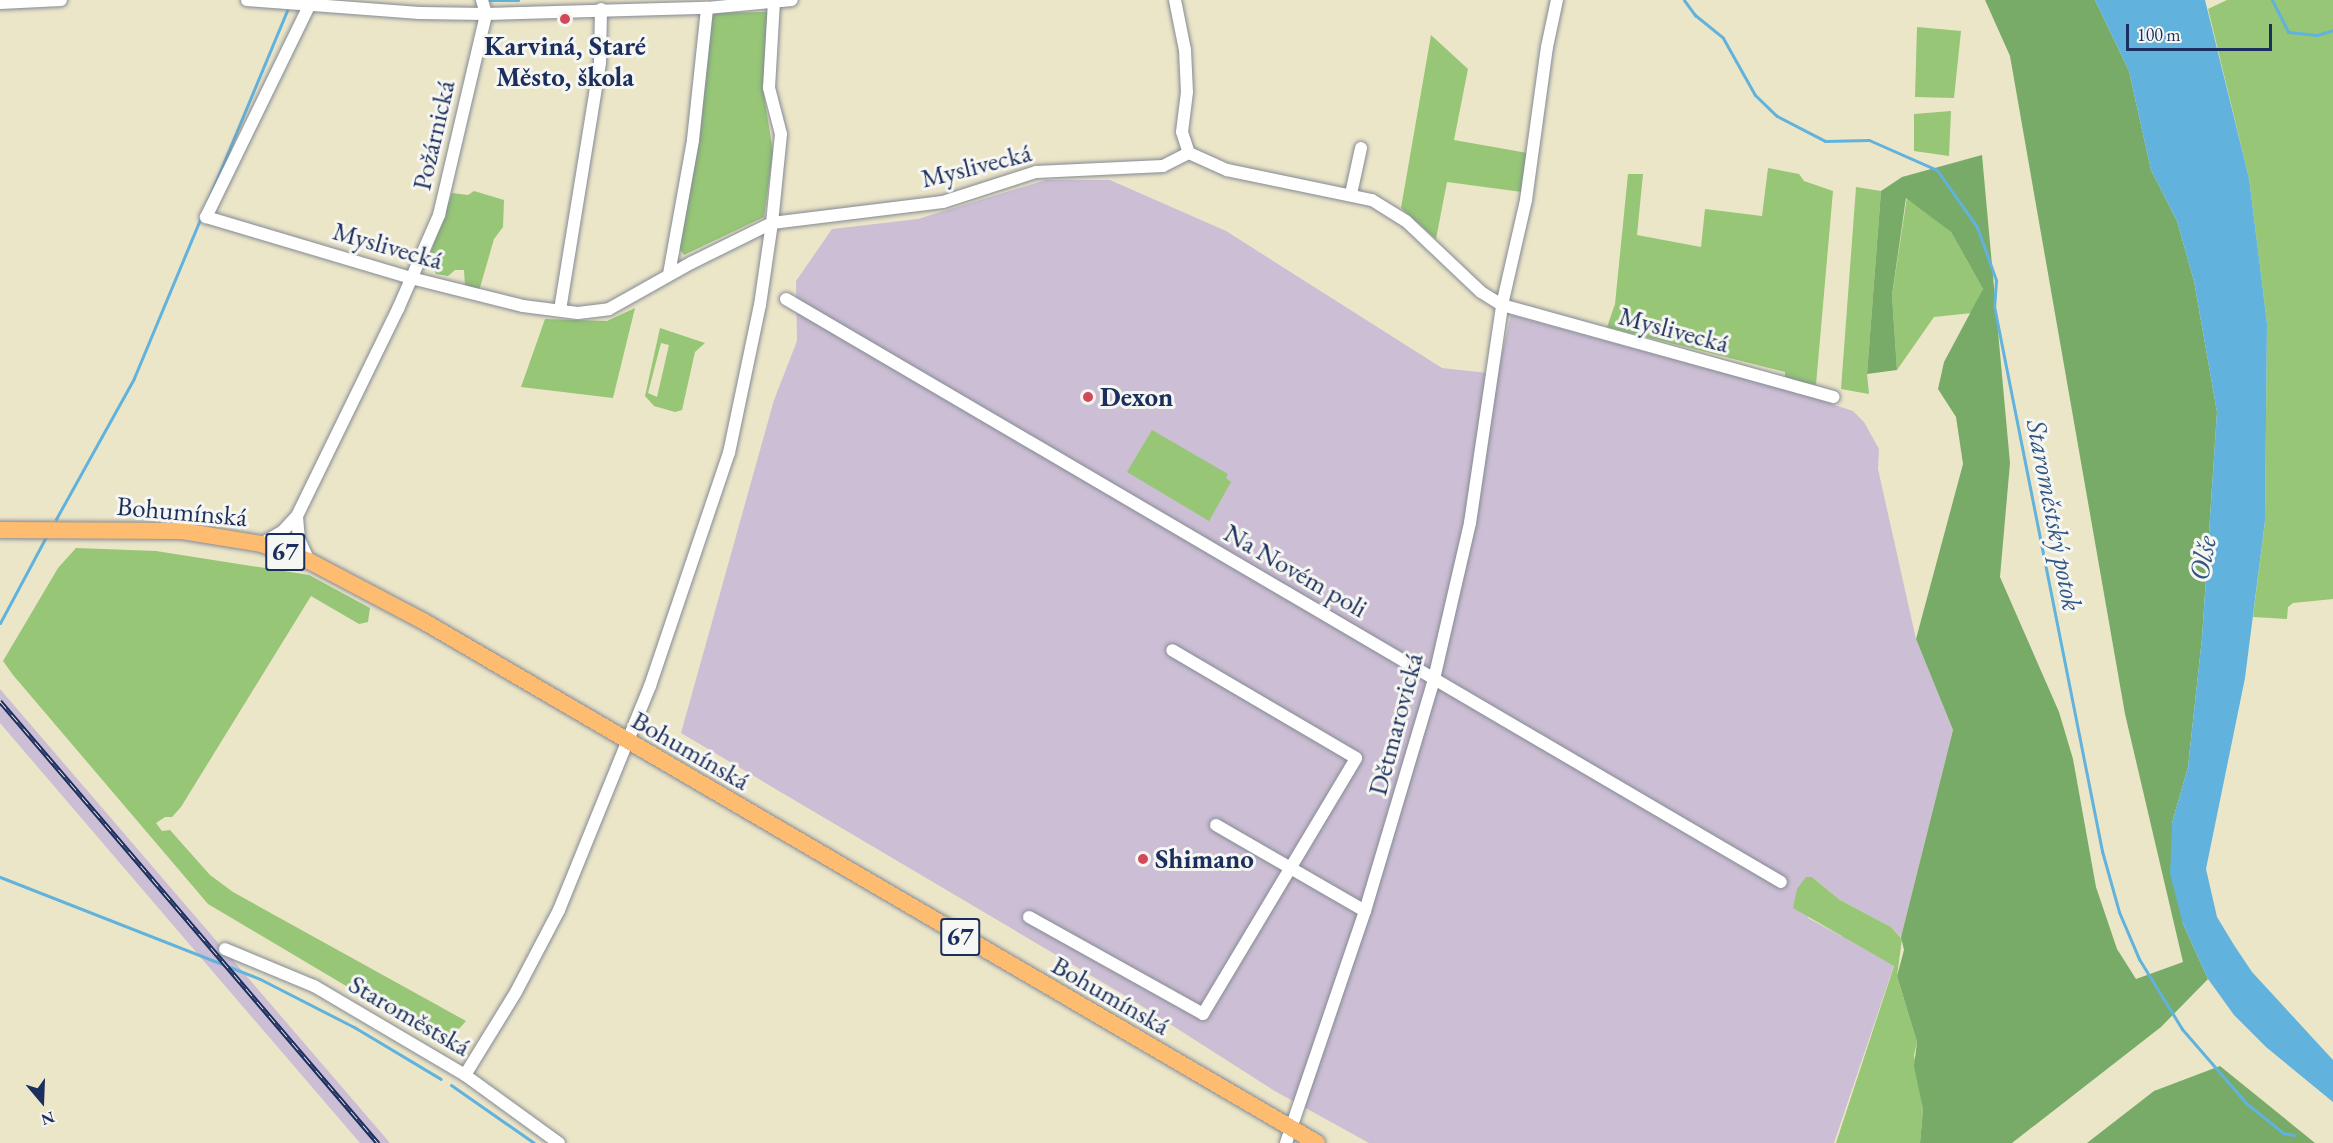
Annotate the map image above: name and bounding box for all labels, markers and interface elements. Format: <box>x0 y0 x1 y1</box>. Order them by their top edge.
marker: Karviná, Staré Město, škola <box>558 12 572 26</box>
scale bar <box>2129 12 2274 50</box>
text: 100 m <box>2137 23 2181 46</box>
place label: Karviná, Staré Město, škola <box>484 29 646 92</box>
street label: Požárnická <box>405 77 461 193</box>
street label: Myslivecká <box>917 136 1035 194</box>
street label: Myslivecká <box>329 214 447 276</box>
street label: Myslivecká <box>1615 299 1733 359</box>
place label: Dexon <box>1100 381 1173 413</box>
marker: Dexon <box>1081 390 1095 404</box>
water label: Staroměstský potok <box>2020 417 2090 613</box>
street label: Bohumínská <box>115 489 249 533</box>
street label: Na Novém poli <box>1219 516 1373 624</box>
road number: 67 <box>264 529 306 575</box>
water label: Olše <box>2181 533 2223 583</box>
street label: Dětmarovická <box>1360 649 1430 799</box>
street label: Bohumínská <box>626 703 756 797</box>
place label: Shimano <box>1155 843 1254 875</box>
marker: Shimano <box>1136 852 1150 866</box>
road number: 67 <box>939 914 981 960</box>
street label: Bohumínská <box>1046 948 1176 1042</box>
street label: Staroměstská <box>343 967 477 1063</box>
north arrow <box>12 1071 72 1131</box>
text: N <box>38 1106 58 1131</box>

